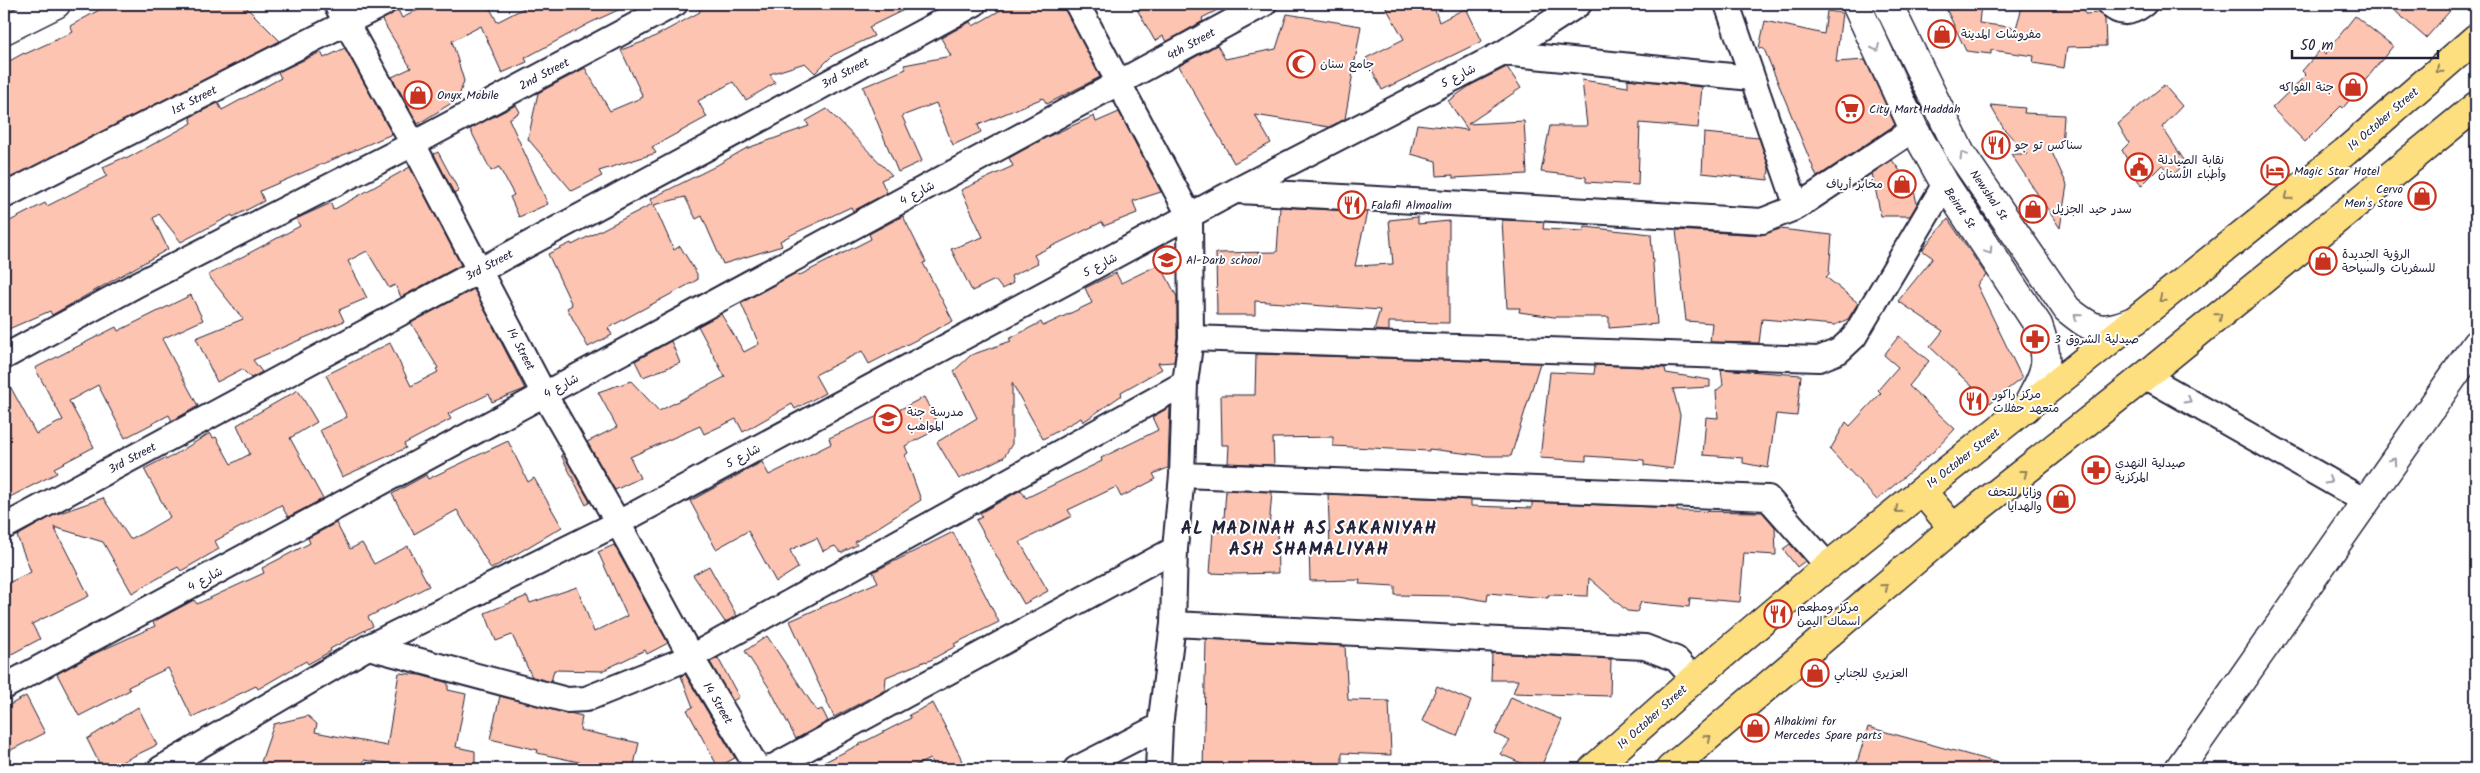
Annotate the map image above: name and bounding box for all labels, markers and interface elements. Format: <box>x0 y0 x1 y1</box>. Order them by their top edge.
shop icon: مفروشات المدينة <box>1927 19 1957 49</box>
street label: 4th Street <box>1163 23 1219 66</box>
place label: مفروشات المدينة <box>1961 25 2041 44</box>
scale bar <box>2292 28 2439 60</box>
text: 50 m <box>2300 34 2334 58</box>
one-way arrow <box>1870 43 1881 52</box>
mosque icon: جامع سنان <box>1286 49 1316 79</box>
street label: 2nd Street <box>516 53 573 96</box>
street label: 3rd Street <box>818 53 873 94</box>
place label: جامع سنان <box>1320 55 1374 74</box>
street label: شارع 5 <box>1437 60 1479 93</box>
one-way arrow <box>2436 64 2445 73</box>
shop icon: جنة الفواكه <box>2338 72 2368 102</box>
place label: جنة الفواكه <box>2279 78 2334 97</box>
shop icon: Onyx Mobile <box>403 80 433 110</box>
street label: 1st Street <box>168 81 221 120</box>
street label: 14 October Street <box>2344 83 2423 156</box>
place label: Onyx Mobile <box>437 86 499 105</box>
supermarket icon: City Mart Haddah <box>1835 94 1865 124</box>
place label: City Mart Haddah <box>1869 100 1960 119</box>
restaurant icon: سناكس تو جو <box>1981 130 2011 160</box>
place label: سناكس تو جو <box>2014 136 2082 155</box>
place label: نقابة الصيادلة وأطباء الأسنان <box>2158 151 2226 184</box>
one-way arrow <box>1959 152 1969 161</box>
public building icon: نقابة الصيادلة وأطباء الأسنان <box>2124 152 2154 182</box>
hotel icon: Magic Star Hotel <box>2260 156 2290 186</box>
place label: Magic Star Hotel <box>2294 162 2380 181</box>
street label: Newshal St <box>1965 166 2013 225</box>
shop icon: مخابز أرياف <box>1887 169 1917 199</box>
place label: مخابز أرياف <box>1826 175 1883 194</box>
street label: شارع 4 <box>896 176 938 211</box>
place label: Cervo Men's Store <box>2344 180 2404 213</box>
shop icon: Cervo Men's Store <box>2407 181 2437 211</box>
street label: Beirut St <box>1939 184 1981 233</box>
restaurant icon: Falafil Almoalim <box>1337 190 1367 220</box>
one-way arrow <box>2285 192 2294 201</box>
shop icon: سدر حيد الجزيل <box>2018 194 2048 224</box>
place label: Falafil Almoalim <box>1371 196 1452 215</box>
place label: سدر حيد الجزيل <box>2052 200 2132 219</box>
street label: 3rd Street <box>462 245 517 286</box>
school or university icon: Al-Darb school <box>1152 245 1182 275</box>
one-way arrow <box>1983 245 1992 255</box>
place label: الرؤية الجديدة للسفريات والسياحة <box>2342 245 2435 278</box>
shop icon: الرؤية الجديدة للسفريات والسياحة <box>2308 246 2338 276</box>
street label: شارع 5 <box>1079 248 1121 283</box>
place label: Al-Darb school <box>1186 251 1261 270</box>
one-way arrow <box>2159 294 2168 302</box>
one-way arrow <box>2073 313 2082 322</box>
one-way arrow <box>2213 313 2222 322</box>
pharmacy icon: صيدلية الشروق 3 <box>2020 324 2050 354</box>
street label: 14 Street <box>501 325 540 374</box>
place label: صيدلية الشروق 3 <box>2054 330 2139 349</box>
street label: شارع 4 <box>540 369 582 404</box>
place label: مركز راكور متعهد حفلات <box>1992 385 2059 418</box>
restaurant icon: مركز راكور متعهد حفلات <box>1959 386 1989 416</box>
one-way arrow <box>2182 394 2191 404</box>
place label: مدرسة جنة المواهب <box>907 403 963 436</box>
school or university icon: مدرسة جنة المواهب <box>873 404 903 434</box>
street label: 14 October Street <box>1922 423 2004 493</box>
street label: 3rd Street <box>105 438 160 479</box>
street label: شارع 5 <box>722 439 764 474</box>
place label: صيدلية النهدي المركزية <box>2115 454 2185 487</box>
pharmacy icon: صيدلية النهدي المركزية <box>2081 455 2111 485</box>
one-way arrow <box>2387 457 2396 467</box>
one-way arrow <box>2018 469 2027 478</box>
one-way arrow <box>2323 474 2332 484</box>
place label: وزايا للتحف والهدايا <box>1988 483 2042 516</box>
shop icon: وزايا للتحف والهدايا <box>2046 484 2076 514</box>
one-way arrow <box>1895 504 1904 512</box>
district label: AL MADINAH AS SAKANIYAH ASH SHAMALIYAH <box>1181 515 1437 565</box>
street label: شارع 4 <box>184 562 226 597</box>
one-way arrow <box>1879 584 1888 593</box>
place label: مركز ومطعم اسماك اليمن <box>1797 598 1860 631</box>
restaurant icon: مركز ومطعم اسماك اليمن <box>1763 599 1793 629</box>
shop icon: العزيري للجنابي <box>1800 658 1830 688</box>
place label: العزيري للجنابي <box>1834 664 1908 684</box>
street label: 14 Street <box>698 679 738 728</box>
street label: 14 October Street <box>1613 680 1692 754</box>
place label: Alhakimi for Mercedes Spare parts <box>1774 712 1882 745</box>
shop icon: Alhakimi for Mercedes Spare parts <box>1740 713 1770 743</box>
one-way arrow <box>1702 734 1711 743</box>

